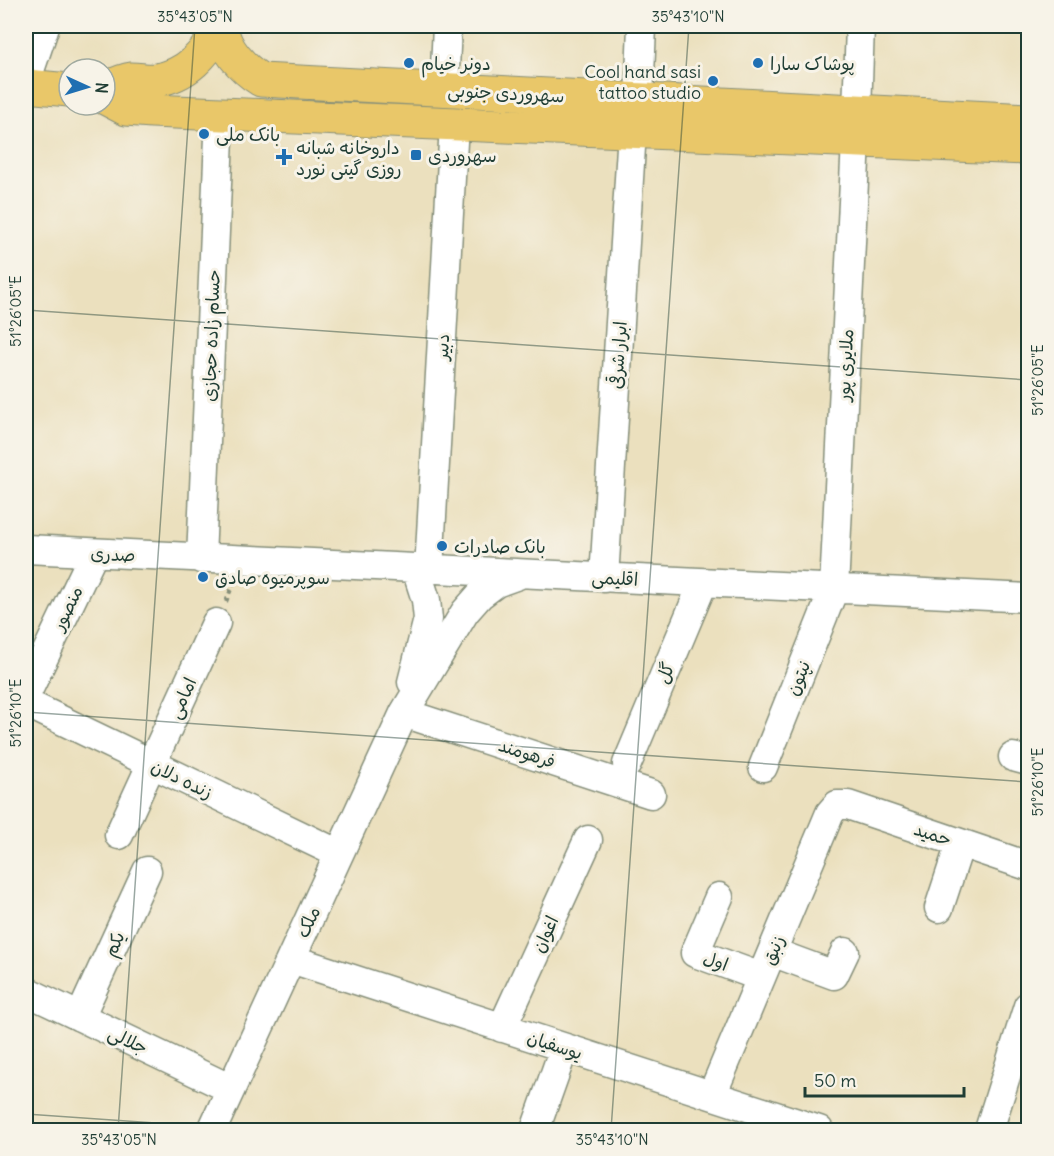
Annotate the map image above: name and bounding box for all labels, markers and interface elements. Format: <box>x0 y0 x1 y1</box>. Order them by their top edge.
text: 35°43'05"N <box>157 7 233 26</box>
text: 35°43'10"N <box>651 7 725 26</box>
place label: دونر خیام <box>421 52 491 78</box>
place label: پوشاک سارا <box>770 52 855 76</box>
marker: دونر خیام <box>402 56 416 70</box>
marker: پوشاک سارا <box>751 56 765 70</box>
north arrow <box>57 57 117 117</box>
place label: Cool hand sasi tattoo studio <box>584 60 701 104</box>
marker: Cool hand sasi tattoo studio <box>706 74 720 88</box>
street label: سهروردی جنوبی <box>447 78 565 109</box>
text: N <box>92 82 112 94</box>
place label: بانک ملی <box>216 123 280 146</box>
marker: بانک ملی <box>197 127 211 141</box>
place label: داروخانه شبانه روزی گیتی نورد <box>296 136 402 180</box>
place label: سهروردی <box>428 144 497 167</box>
marker: سهروردی <box>409 148 423 162</box>
marker: داروخانه شبانه روزی گیتی نورد <box>277 150 291 164</box>
street label: حسام زاده حجازی <box>197 269 228 402</box>
text: 51°26'05"E <box>6 275 25 347</box>
street label: ابرار شرقی <box>604 320 632 390</box>
street label: ملایری پور <box>832 328 859 404</box>
street label: دبیر <box>430 333 454 363</box>
text: 51°26'05"E <box>1028 344 1047 416</box>
place label: بانک صادرات <box>454 535 546 558</box>
marker: بانک صادرات <box>435 539 449 553</box>
street label: صدری <box>90 541 136 567</box>
street label: اقلیمی <box>591 565 639 591</box>
place label: سوپرمیوه صادق <box>215 566 330 590</box>
marker: سوپرمیوه صادق <box>196 570 210 584</box>
street label: منصور <box>46 582 88 636</box>
street label: نپتون <box>781 657 816 699</box>
street label: گل <box>650 659 680 687</box>
street label: امامی <box>163 674 201 722</box>
text: 51°26'10"E <box>6 678 25 748</box>
street label: فرهومند <box>495 733 558 774</box>
text: 51°26'10"E <box>1028 747 1047 817</box>
street label: زنده دلان <box>147 754 217 804</box>
street label: حمید <box>911 817 955 851</box>
street label: ملک <box>291 903 325 941</box>
street label: اغوان <box>526 912 564 956</box>
street label: یکم <box>98 928 133 962</box>
street label: زنبق <box>757 932 789 968</box>
street label: اول <box>700 946 732 976</box>
street label: جلالی <box>105 1021 151 1059</box>
street label: یوسفیان <box>524 1025 586 1065</box>
scale bar <box>805 1060 964 1098</box>
text: 50 m <box>814 1069 856 1092</box>
text: 35°43'05"N <box>81 1130 157 1149</box>
text: 35°43'10"N <box>575 1130 649 1149</box>

